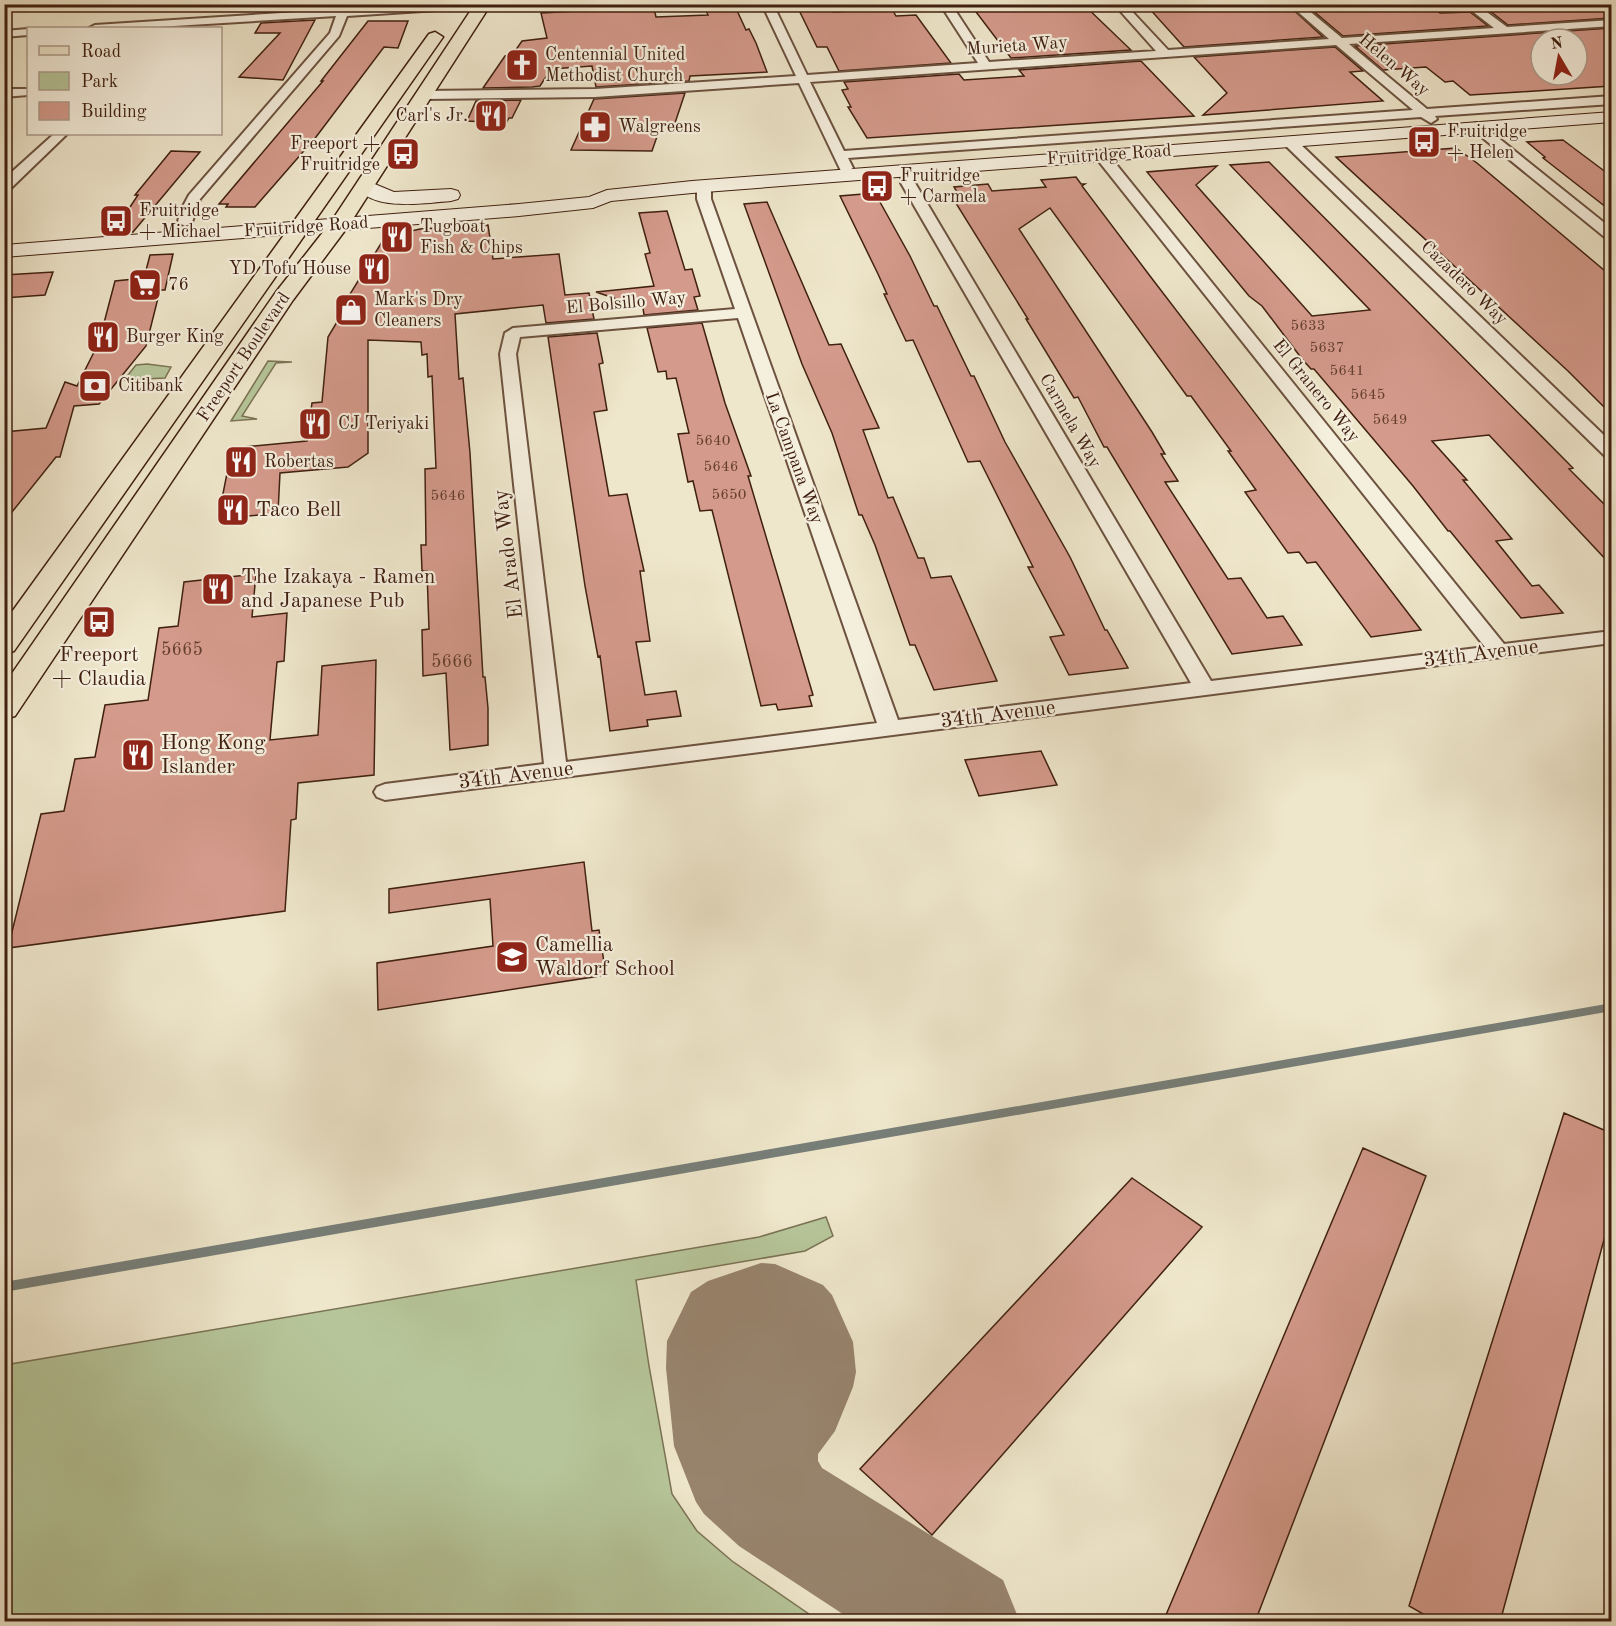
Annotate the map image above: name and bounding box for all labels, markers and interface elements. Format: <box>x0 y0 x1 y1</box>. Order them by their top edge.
legend <box>27 27 222 135</box>
north arrow <box>1529 27 1589 87</box>
street label: Helen Way <box>1355 30 1433 100</box>
street label: Murieta Way <box>966 33 1069 59</box>
text: N <box>1549 35 1565 53</box>
text: Road <box>81 43 121 61</box>
place label: Centennial United Methodist Church <box>545 46 685 85</box>
church icon: Centennial United Methodist Church <box>504 47 540 83</box>
text: Park <box>81 73 118 91</box>
restaurant icon: Carl's Jr. <box>473 98 509 134</box>
text: Building <box>81 103 147 121</box>
place label: Carl's Jr. <box>395 107 468 125</box>
pharmacy icon: Walgreens <box>577 109 613 145</box>
place label: Walgreens <box>618 118 701 136</box>
place label: Fruitridge + Helen <box>1447 123 1527 162</box>
bus stop icon: Fruitridge + Helen <box>1406 124 1442 160</box>
place label: Freeport + Fruitridge <box>290 135 380 174</box>
bus stop icon: Freeport + Fruitridge <box>385 136 421 172</box>
street label: Fruitridge Road <box>1046 142 1172 168</box>
place label: Fruitridge + Carmela <box>900 167 987 206</box>
bus stop icon: Fruitridge + Carmela <box>859 168 895 204</box>
place label: Fruitridge + Michael <box>139 202 221 241</box>
bus stop icon: Fruitridge + Michael <box>98 203 134 239</box>
street label: Fruitridge Road <box>243 214 369 240</box>
place label: Tugboat Fish & Chips <box>420 218 523 257</box>
restaurant icon: Tugboat Fish & Chips <box>379 219 415 255</box>
street label: Cazadero Way <box>1417 237 1511 329</box>
restaurant icon: YD Tofu House <box>356 251 392 287</box>
place label: YD Tofu House <box>229 260 351 278</box>
supermarket icon: 76 <box>127 267 163 303</box>
place label: 76 <box>168 276 189 294</box>
street label: Freeport Boulevard <box>194 289 294 425</box>
street label: El Bolsillo Way <box>565 289 687 317</box>
place label: Mark's Dry Cleaners <box>374 291 463 330</box>
shop icon: Mark's Dry Cleaners <box>333 292 369 328</box>
restaurant icon: Burger King <box>85 319 121 355</box>
house number: 5633 <box>1291 319 1325 334</box>
place label: Burger King <box>126 328 224 346</box>
street label: El Granero Way <box>1269 336 1363 446</box>
house number: 5637 <box>1310 341 1344 356</box>
house number: 5641 <box>1330 364 1364 379</box>
bank icon: Citibank <box>77 368 113 404</box>
street label: Carmela Way <box>1036 371 1104 472</box>
place label: Citibank <box>118 377 183 395</box>
house number: 5645 <box>1351 388 1385 403</box>
street label: La Campana Way <box>762 390 826 527</box>
restaurant icon: CJ Teriyaki <box>297 406 333 442</box>
house number: 5649 <box>1373 413 1407 428</box>
place label: CJ Teriyaki <box>338 415 429 433</box>
house number: 5640 <box>696 434 730 449</box>
restaurant icon: Robertas <box>223 444 259 480</box>
place label: Robertas <box>264 453 334 471</box>
house number: 5646 <box>704 460 738 475</box>
street label: El Arado Way <box>491 488 527 620</box>
house number: 5650 <box>712 488 746 503</box>
house number: 5646 <box>431 489 465 504</box>
restaurant icon: Taco Bell <box>215 492 251 528</box>
place label: Taco Bell <box>256 500 342 521</box>
place label: The Izakaya - Ramen and Japanese Pub <box>241 567 435 612</box>
restaurant icon: The Izakaya - Ramen and Japanese Pub <box>200 571 236 607</box>
bus stop icon: Freeport + Claudia <box>81 604 117 640</box>
street label: 34th Avenue <box>1422 637 1540 671</box>
house number: 5665 <box>161 641 203 659</box>
place label: Freeport + Claudia <box>52 645 146 690</box>
house number: 5666 <box>431 653 473 671</box>
street label: 34th Avenue <box>939 698 1057 732</box>
place label: Hong Kong Islander <box>161 733 266 778</box>
restaurant icon: Hong Kong Islander <box>120 737 156 773</box>
street label: 34th Avenue <box>457 759 575 793</box>
place label: Camellia Waldorf School <box>535 935 675 980</box>
school or university icon: Camellia Waldorf School <box>494 939 530 975</box>

